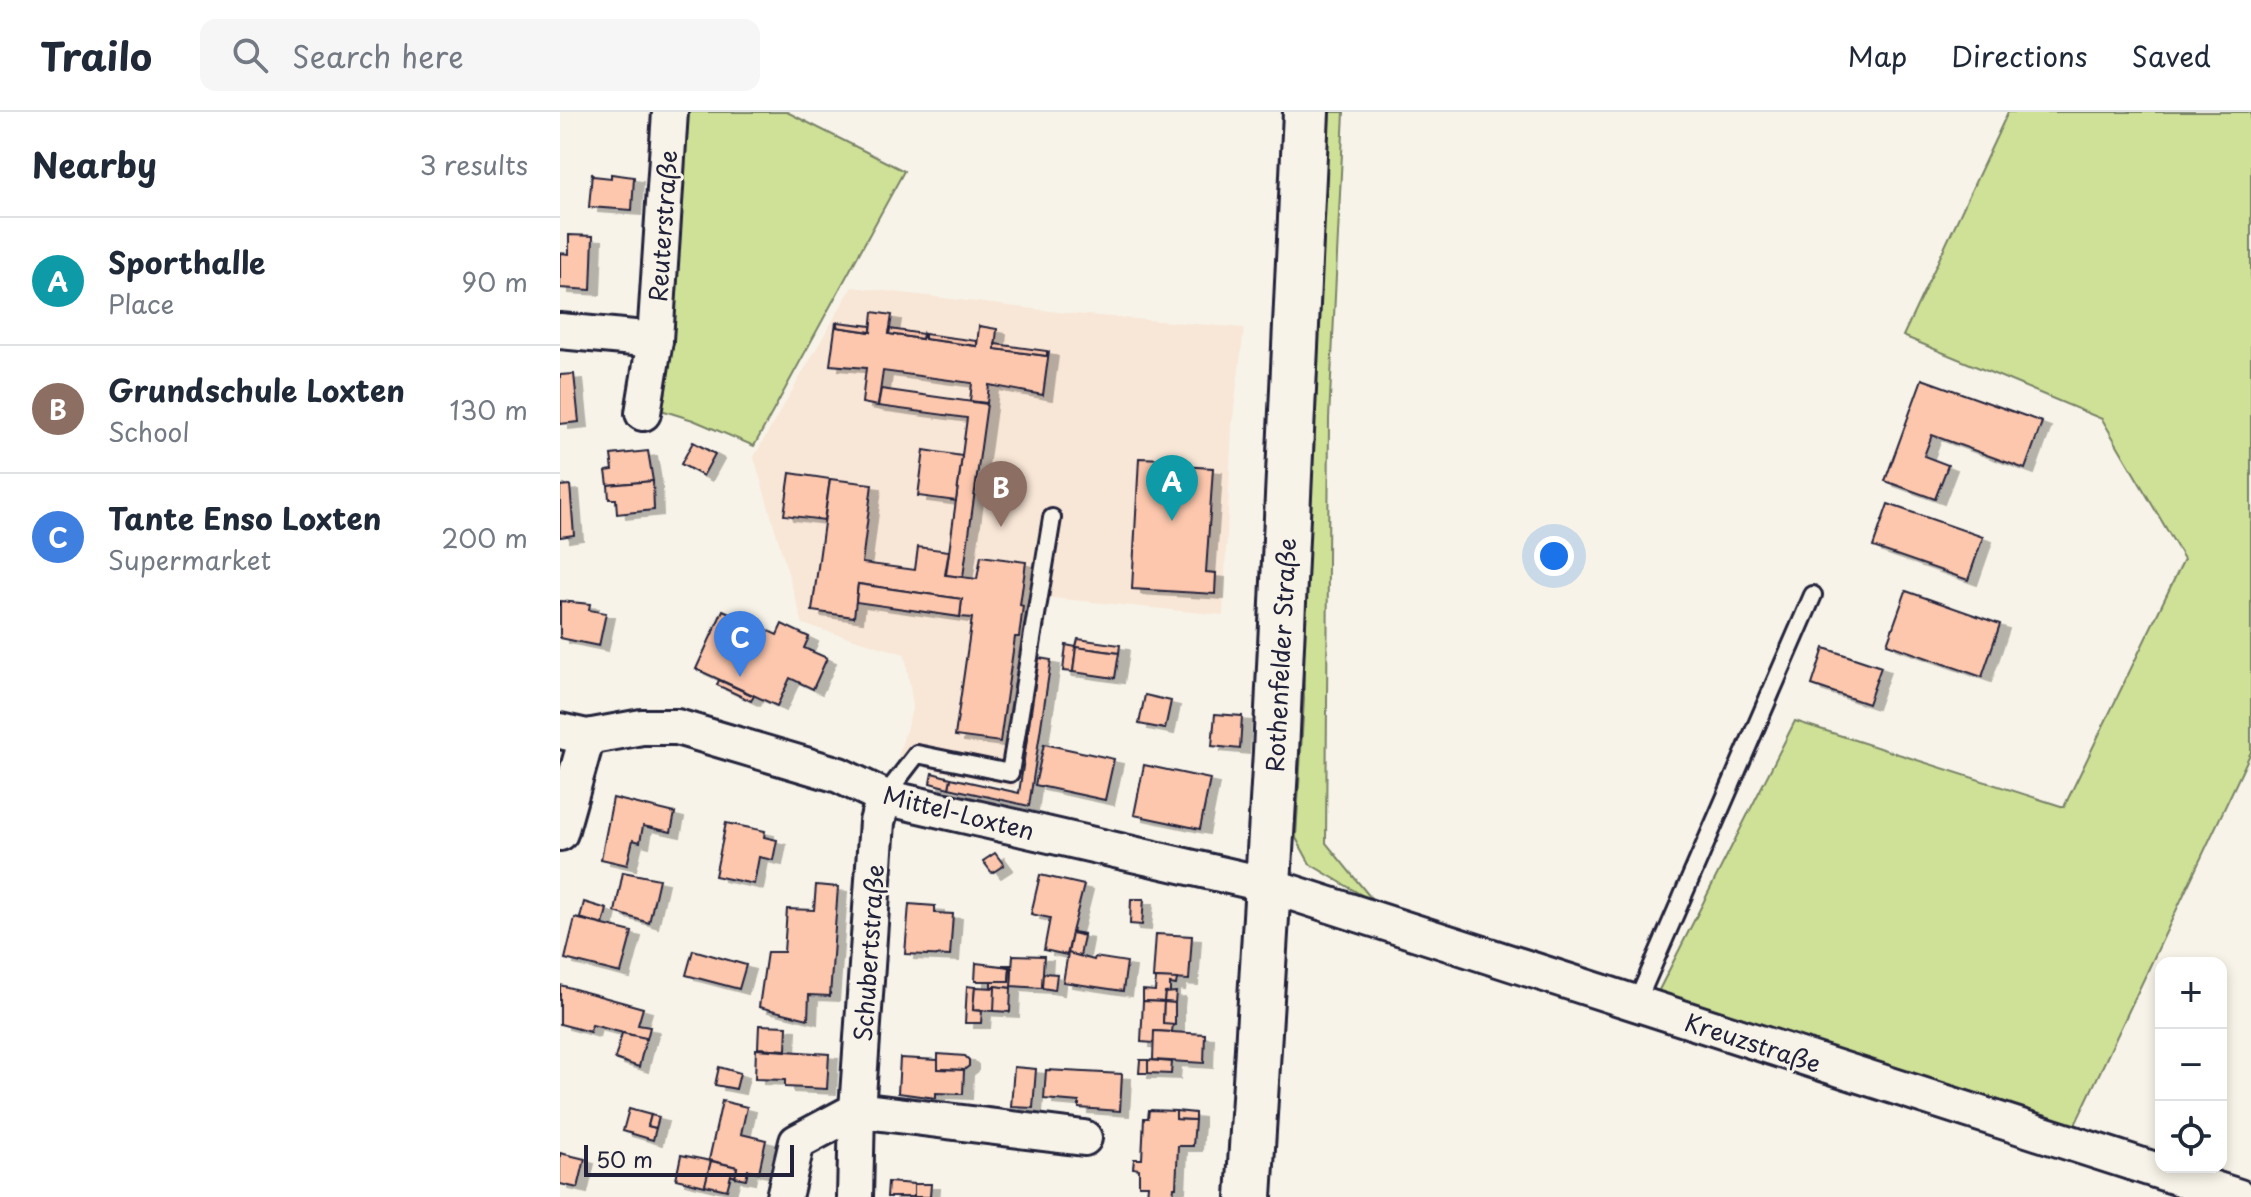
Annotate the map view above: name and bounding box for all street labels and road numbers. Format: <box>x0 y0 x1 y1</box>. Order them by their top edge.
street label: Reuterstraße <box>639 149 685 303</box>
street label: Rothenfelder Straße <box>1256 537 1304 773</box>
street label: Mittel-Loxten <box>880 776 1038 848</box>
street label: Schubertstraße <box>844 863 892 1043</box>
street label: Kreuzstraße <box>1680 1003 1826 1081</box>

